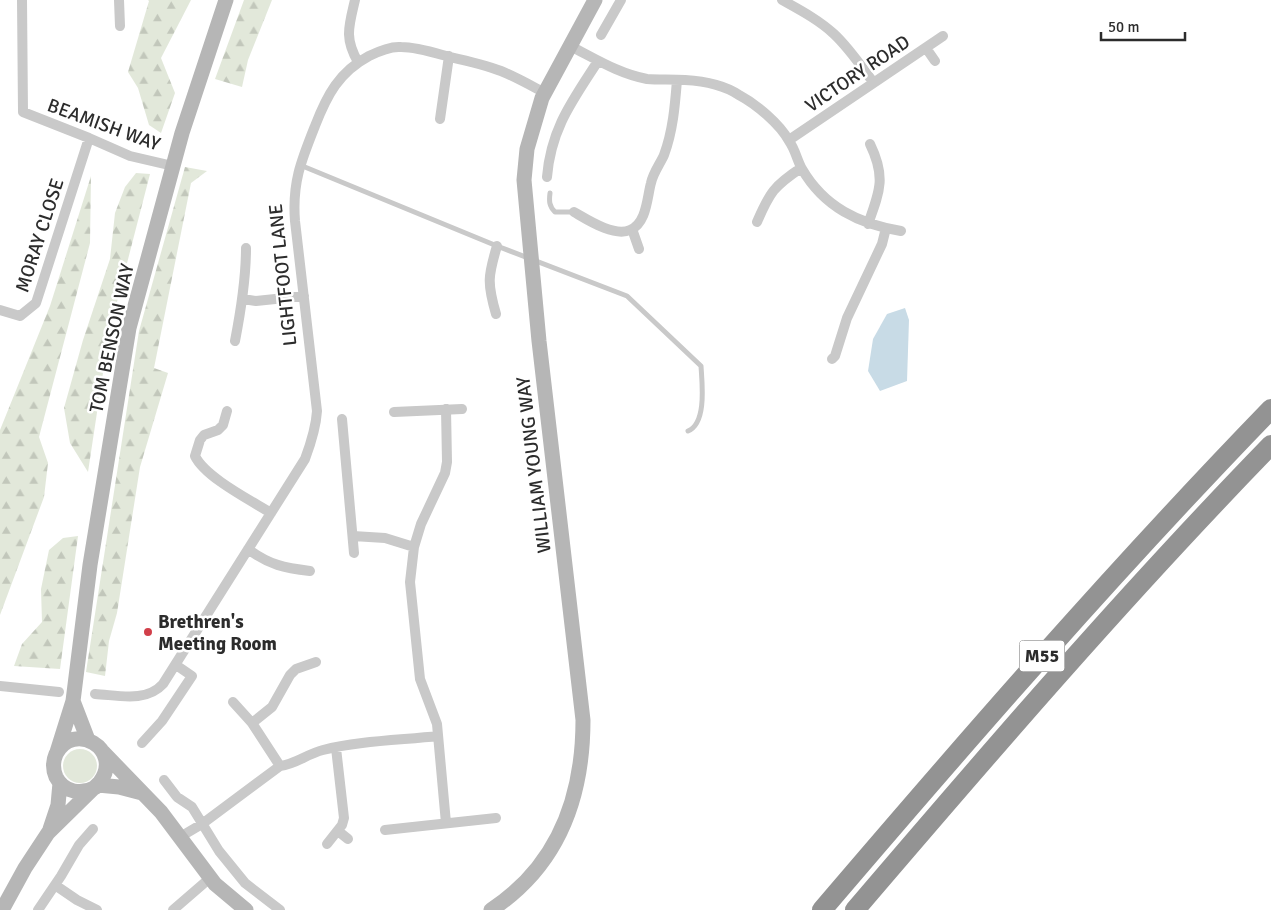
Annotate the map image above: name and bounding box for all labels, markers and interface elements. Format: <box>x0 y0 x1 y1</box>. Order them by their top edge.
scale bar <box>1101 10 1185 42</box>
text: 50 m <box>1108 18 1139 36</box>
street label: VICTORY ROAD <box>801 30 915 118</box>
street label: BEAMISH WAY <box>44 93 164 157</box>
street label: MORAY CLOSE <box>10 175 70 295</box>
street label: LIGHTFOOT LANE <box>264 203 302 347</box>
street label: TOM BENSON WAY <box>84 261 140 415</box>
street label: WILLIAM YOUNG WAY <box>511 375 557 554</box>
place label: Brethren's Meeting Room <box>158 610 277 656</box>
marker: Brethren's Meeting Room <box>142 626 154 638</box>
road number: M55 <box>1020 640 1064 671</box>

